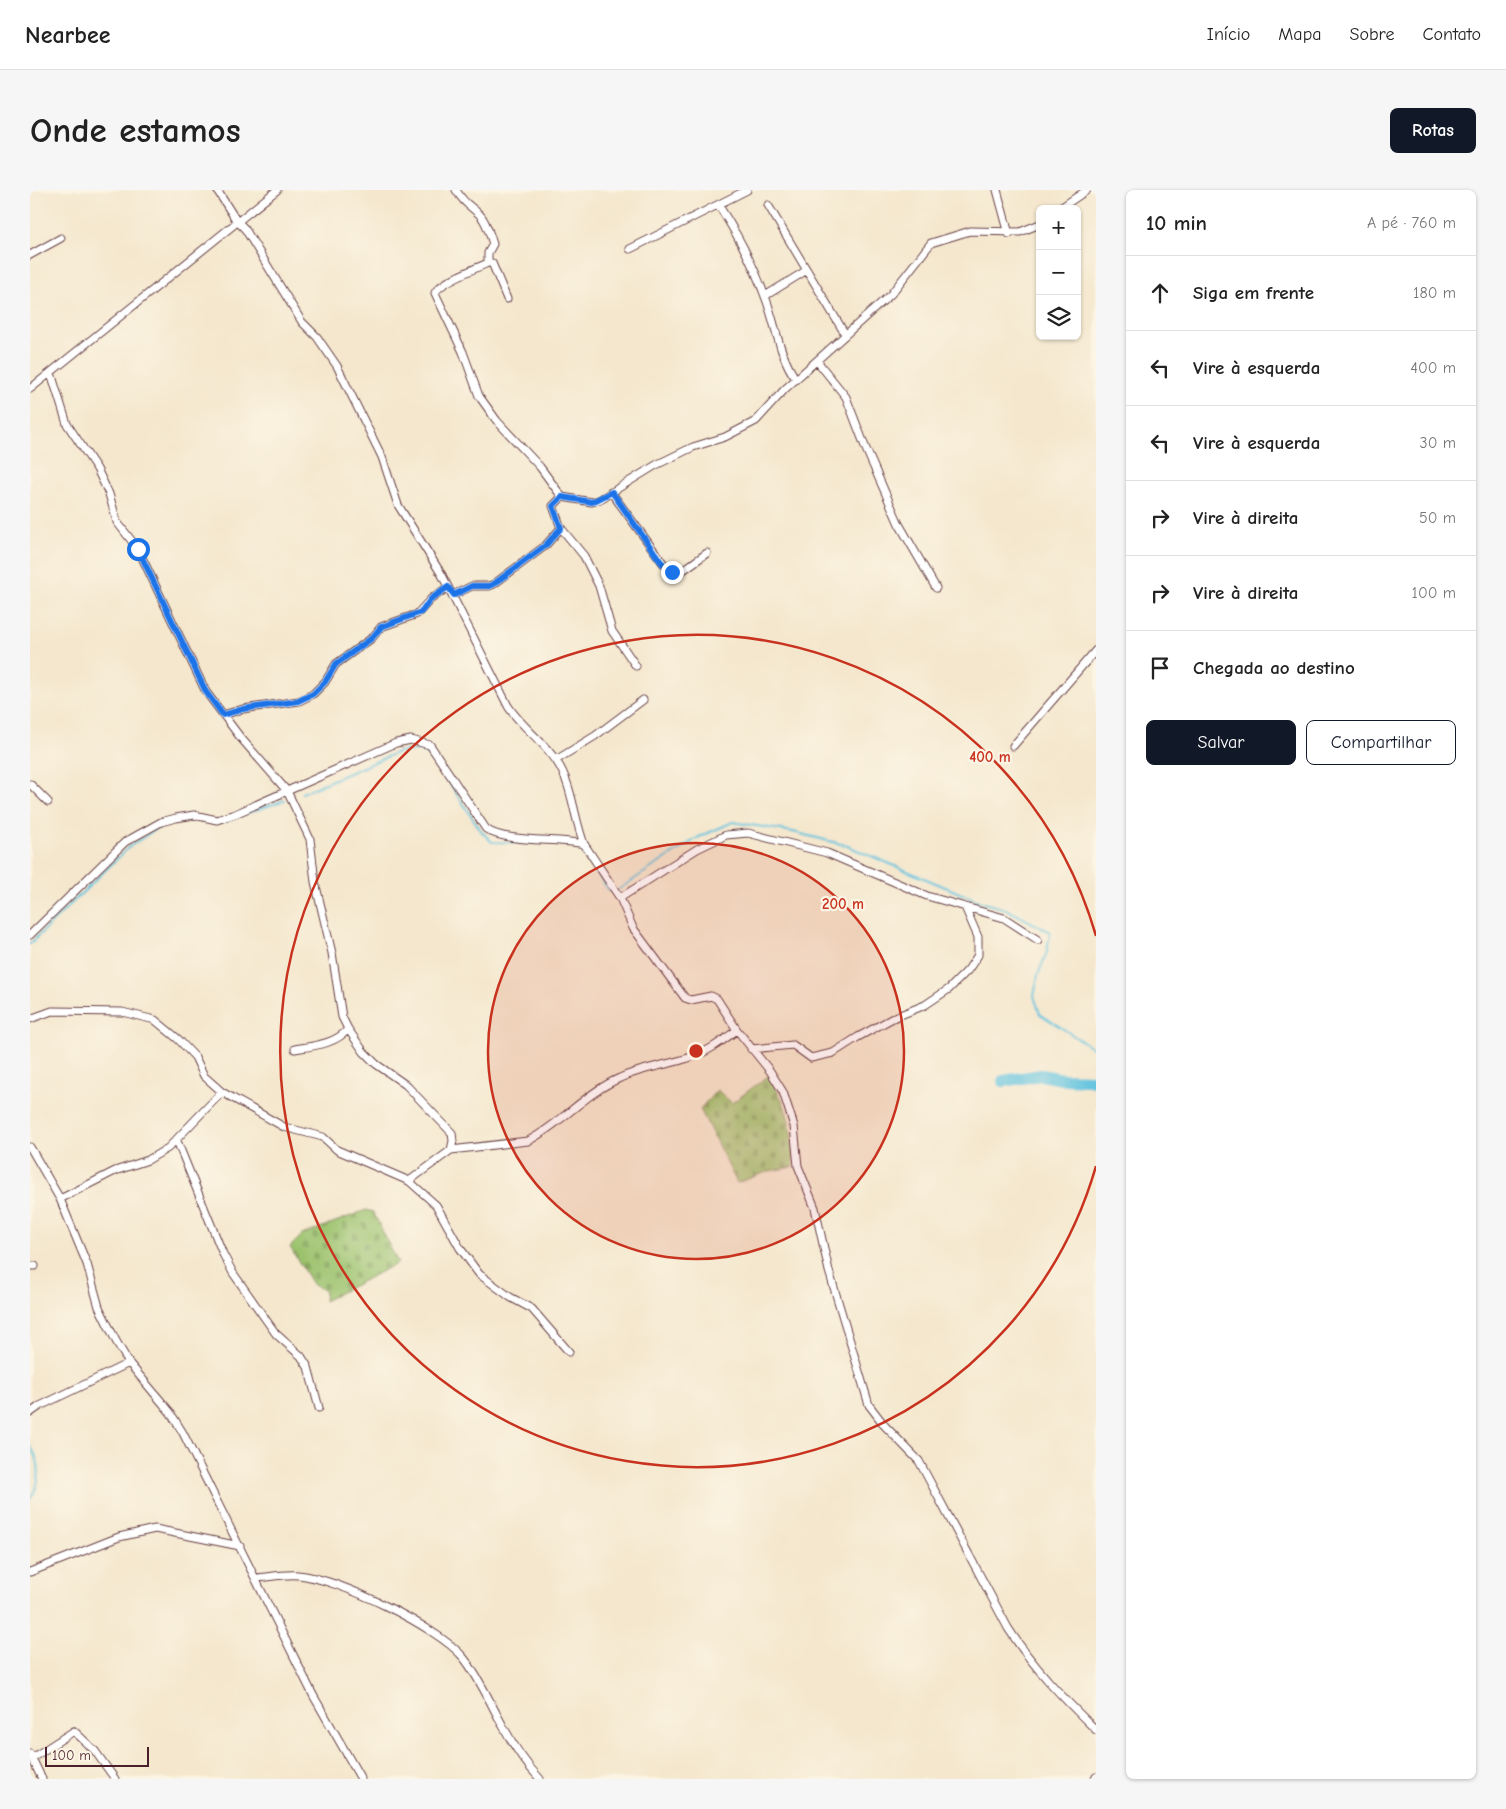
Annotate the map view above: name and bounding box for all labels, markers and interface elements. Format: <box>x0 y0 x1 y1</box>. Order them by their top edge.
text: Nearbee <box>25 21 110 49</box>
text: Início <box>1207 24 1250 45</box>
text: Mapa <box>1278 24 1321 45</box>
text: Sobre <box>1349 24 1394 45</box>
text: Contato <box>1422 24 1481 45</box>
button: Rotas <box>1390 108 1476 153</box>
text: Onde estamos <box>30 110 241 151</box>
map controls <box>1036 205 1081 340</box>
button: + <box>1036 205 1081 250</box>
text: 10 min <box>1146 211 1207 235</box>
text: A pé · 760 m <box>1367 214 1456 232</box>
button: − <box>1036 250 1081 295</box>
icon: ahead <box>1146 279 1174 307</box>
text: Siga em frente <box>1193 282 1314 304</box>
text: 180 m <box>1413 284 1456 302</box>
button: layers <box>1036 295 1081 340</box>
icon: left <box>1146 354 1174 382</box>
text: Vire à esquerda <box>1193 357 1320 379</box>
text: 400 m <box>1410 359 1456 377</box>
icon: left <box>1146 429 1174 457</box>
text: Vire à esquerda <box>1193 432 1320 454</box>
text: 30 m <box>1420 434 1456 452</box>
icon: right <box>1146 504 1174 532</box>
text: Vire à direita <box>1193 507 1298 529</box>
text: 50 m <box>1419 509 1456 527</box>
route start <box>127 538 150 561</box>
route end <box>661 561 684 584</box>
icon: right <box>1146 579 1174 607</box>
text: Vire à direita <box>1193 582 1298 604</box>
text: 100 m <box>1412 584 1456 602</box>
icon: arrive <box>1146 654 1174 682</box>
text: Chegada ao destino <box>1193 657 1355 679</box>
button: Salvar <box>1146 720 1296 765</box>
button: Compartilhar <box>1306 720 1456 765</box>
text: 400 m <box>969 748 1011 766</box>
text: 200 m <box>822 895 864 913</box>
centre of rings <box>687 1042 705 1060</box>
scale bar <box>45 1744 149 1767</box>
text: 100 m <box>52 1747 91 1764</box>

